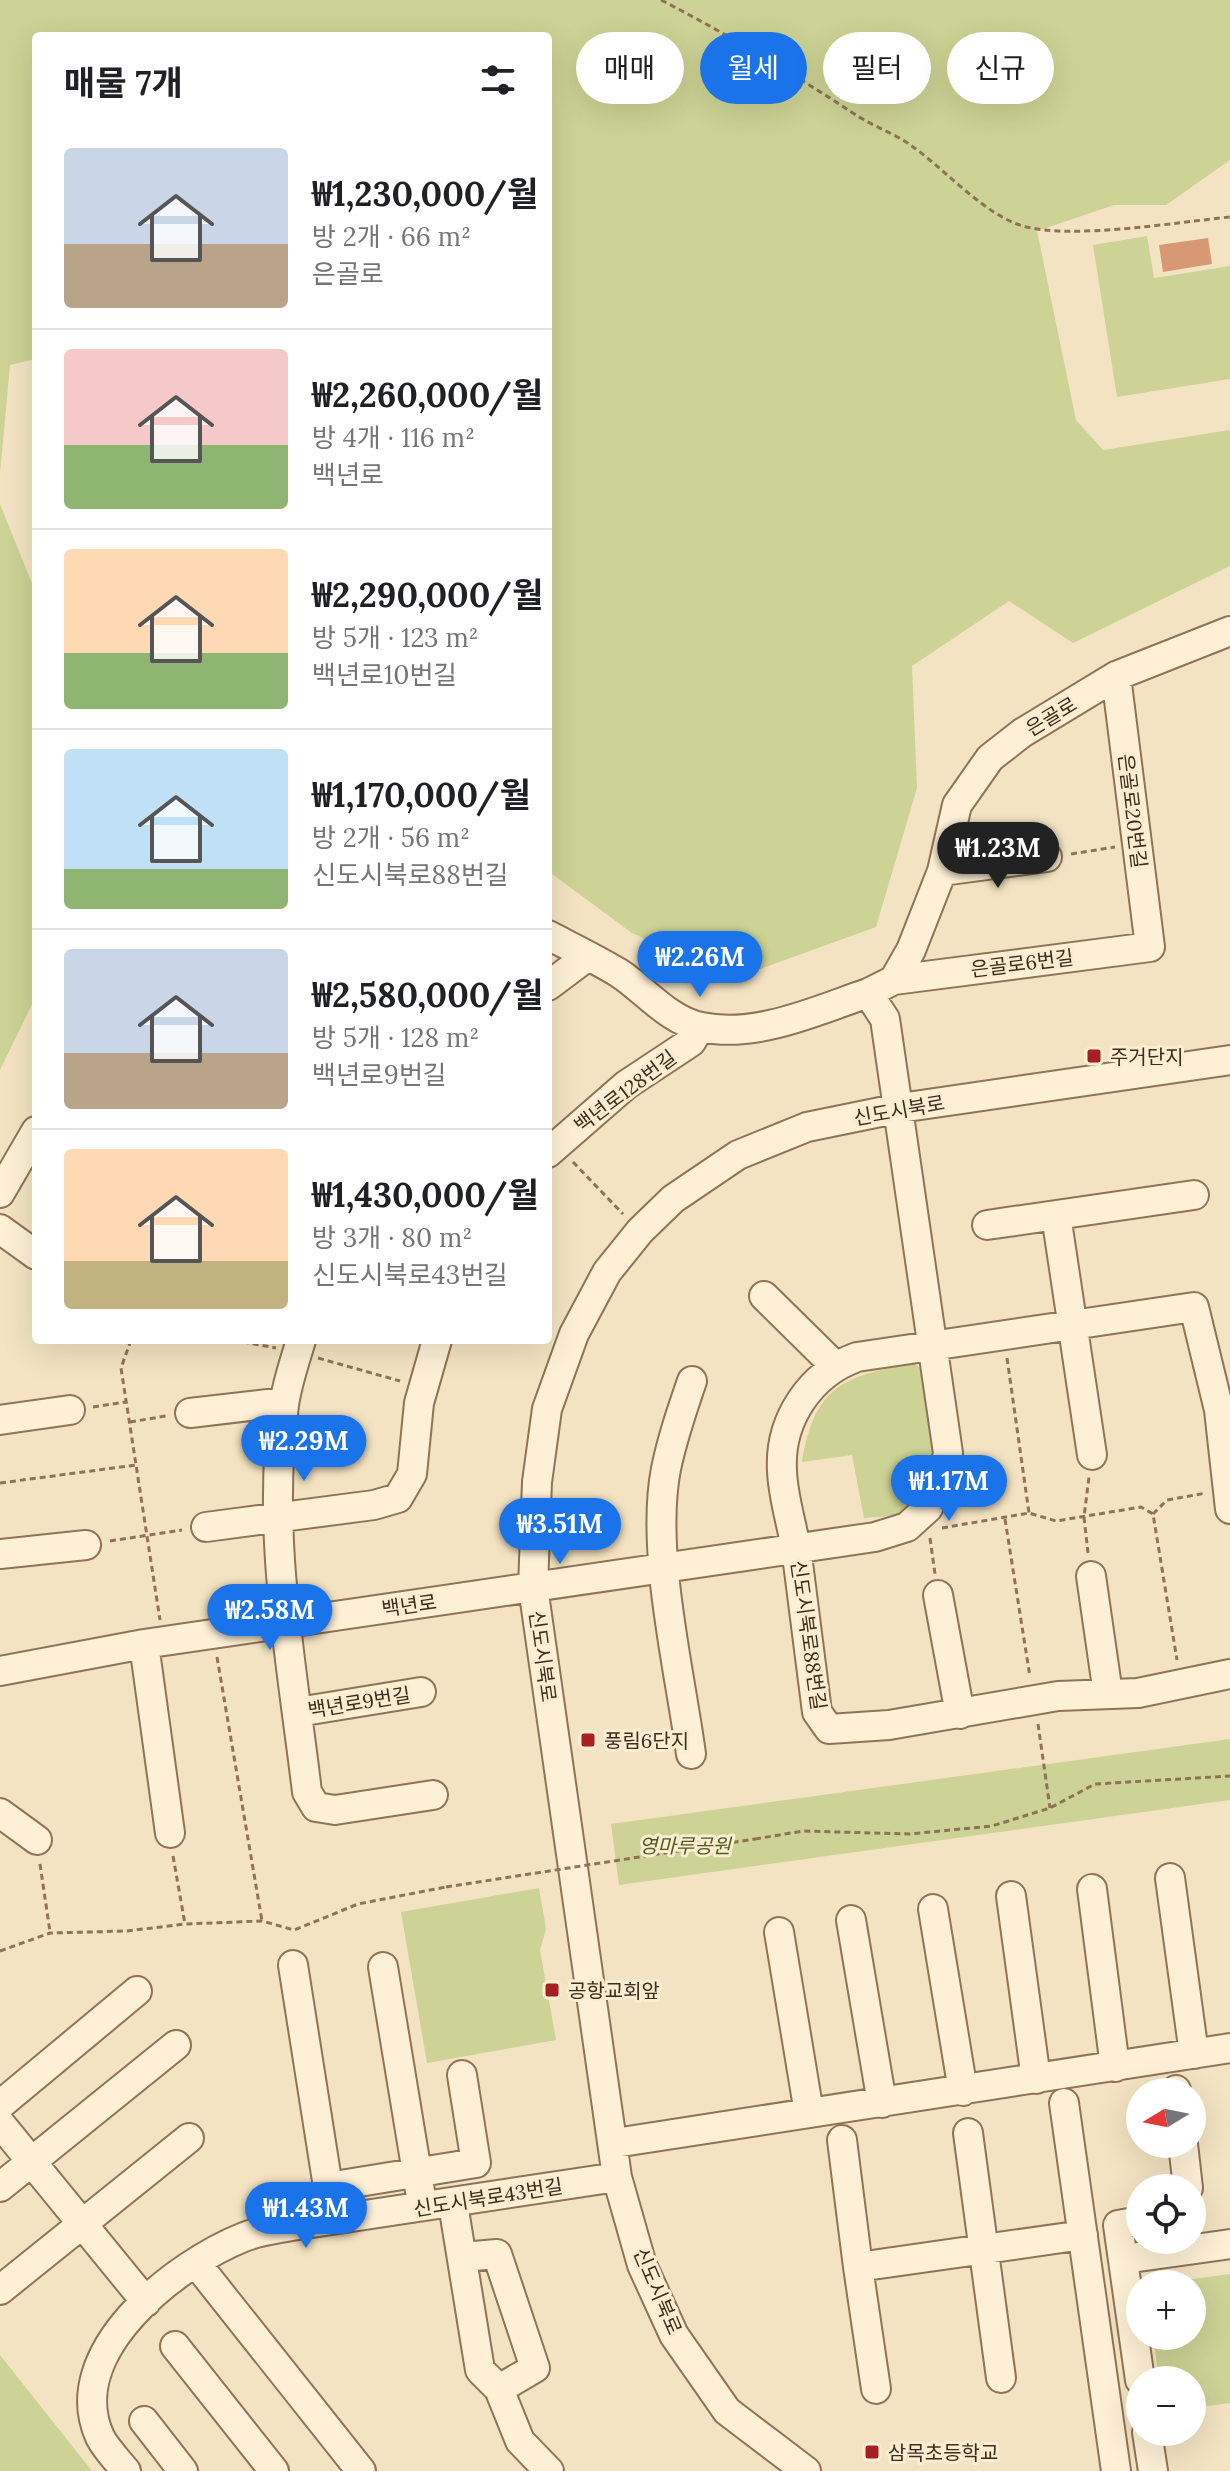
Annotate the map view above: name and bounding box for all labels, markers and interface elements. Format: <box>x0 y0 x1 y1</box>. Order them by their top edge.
chip: 매매 <box>576 32 684 104</box>
chip: 월세 <box>700 32 807 104</box>
chip: 필터 <box>823 32 931 104</box>
chip: 신규 <box>947 32 1054 104</box>
icon: filters <box>476 58 520 102</box>
text: 매물 7개 <box>64 61 183 104</box>
text: ₩1,230,000/월 <box>312 172 538 215</box>
icon: home <box>128 180 224 276</box>
text: 방 2개 · 66 m² <box>312 220 471 253</box>
text: 은골로 <box>312 257 384 290</box>
text: ₩2,260,000/월 <box>312 373 543 416</box>
icon: home <box>128 381 224 477</box>
text: 방 4개 · 116 m² <box>312 421 475 454</box>
text: 백년로 <box>312 458 384 491</box>
text: ₩2,290,000/월 <box>312 573 543 616</box>
icon: home <box>128 581 224 677</box>
text: 방 5개 · 123 m² <box>312 621 479 654</box>
text: 백년로10번길 <box>312 658 457 691</box>
street label: 은골로 <box>1021 691 1081 741</box>
street label: 은골로20번길 <box>1114 752 1152 870</box>
text: ₩1,170,000/월 <box>312 773 531 816</box>
icon: home <box>128 781 224 877</box>
text: 방 2개 · 56 m² <box>312 821 470 854</box>
pin: ₩1.23M <box>933 822 1063 890</box>
text: ₩1.23M <box>955 831 1041 864</box>
text: 신도시북로88번길 <box>312 858 509 891</box>
pin: ₩2.26M <box>635 931 765 999</box>
text: ₩2.26M <box>655 940 745 973</box>
street label: 은골로6번길 <box>969 944 1075 982</box>
text: ₩2,580,000/월 <box>312 973 543 1016</box>
icon: home <box>128 981 224 1077</box>
text: 방 5개 · 128 m² <box>312 1021 479 1054</box>
place label: 주거단지 <box>1110 1044 1184 1069</box>
street label: 백년로128번길 <box>569 1045 681 1137</box>
marker: 주거단지 <box>1085 1047 1103 1065</box>
text: 백년로9번길 <box>312 1058 447 1091</box>
street label: 신도시북로 <box>852 1090 946 1130</box>
text: ₩1,430,000/월 <box>312 1173 539 1216</box>
icon: home <box>128 1181 224 1277</box>
text: 방 3개 · 80 m² <box>312 1221 472 1254</box>
text: 신도시북로43번길 <box>312 1258 508 1291</box>
pin: ₩2.29M <box>239 1415 369 1483</box>
text: ₩2.29M <box>259 1424 349 1457</box>
pin: ₩1.17M <box>884 1455 1014 1523</box>
text: ₩1.17M <box>909 1464 989 1497</box>
pin: ₩3.51M <box>495 1498 625 1566</box>
text: ₩3.51M <box>517 1507 603 1540</box>
street label: 신도시북로88번길 <box>786 1558 832 1712</box>
pin: ₩2.58M <box>205 1584 335 1652</box>
street label: 백년로 <box>380 1589 438 1621</box>
text: ₩2.58M <box>225 1593 315 1626</box>
street label: 신도시북로 <box>524 1609 562 1703</box>
street label: 백년로9번길 <box>306 1682 412 1722</box>
place label: 풍림6단지 <box>604 1728 689 1753</box>
marker: 풍림6단지 <box>579 1731 597 1749</box>
park label: 영마루공원 <box>639 1833 733 1858</box>
place label: 공항교회앞 <box>568 1978 660 2003</box>
marker: 공항교회앞 <box>543 1981 561 1999</box>
north arrow <box>1126 2078 1206 2158</box>
map controls <box>1126 2078 1206 2446</box>
street label: 신도시북로43번길 <box>412 2173 564 2221</box>
button: locate <box>1126 2174 1206 2254</box>
pin: ₩1.43M <box>241 2182 371 2250</box>
text: ₩1.43M <box>263 2191 349 2224</box>
street label: 신도시북로 <box>629 2244 687 2338</box>
button: + <box>1126 2270 1206 2350</box>
button: − <box>1126 2366 1206 2446</box>
place label: 삼목초등학교 <box>888 2440 998 2465</box>
marker: 삼목초등학교 <box>863 2443 881 2461</box>

